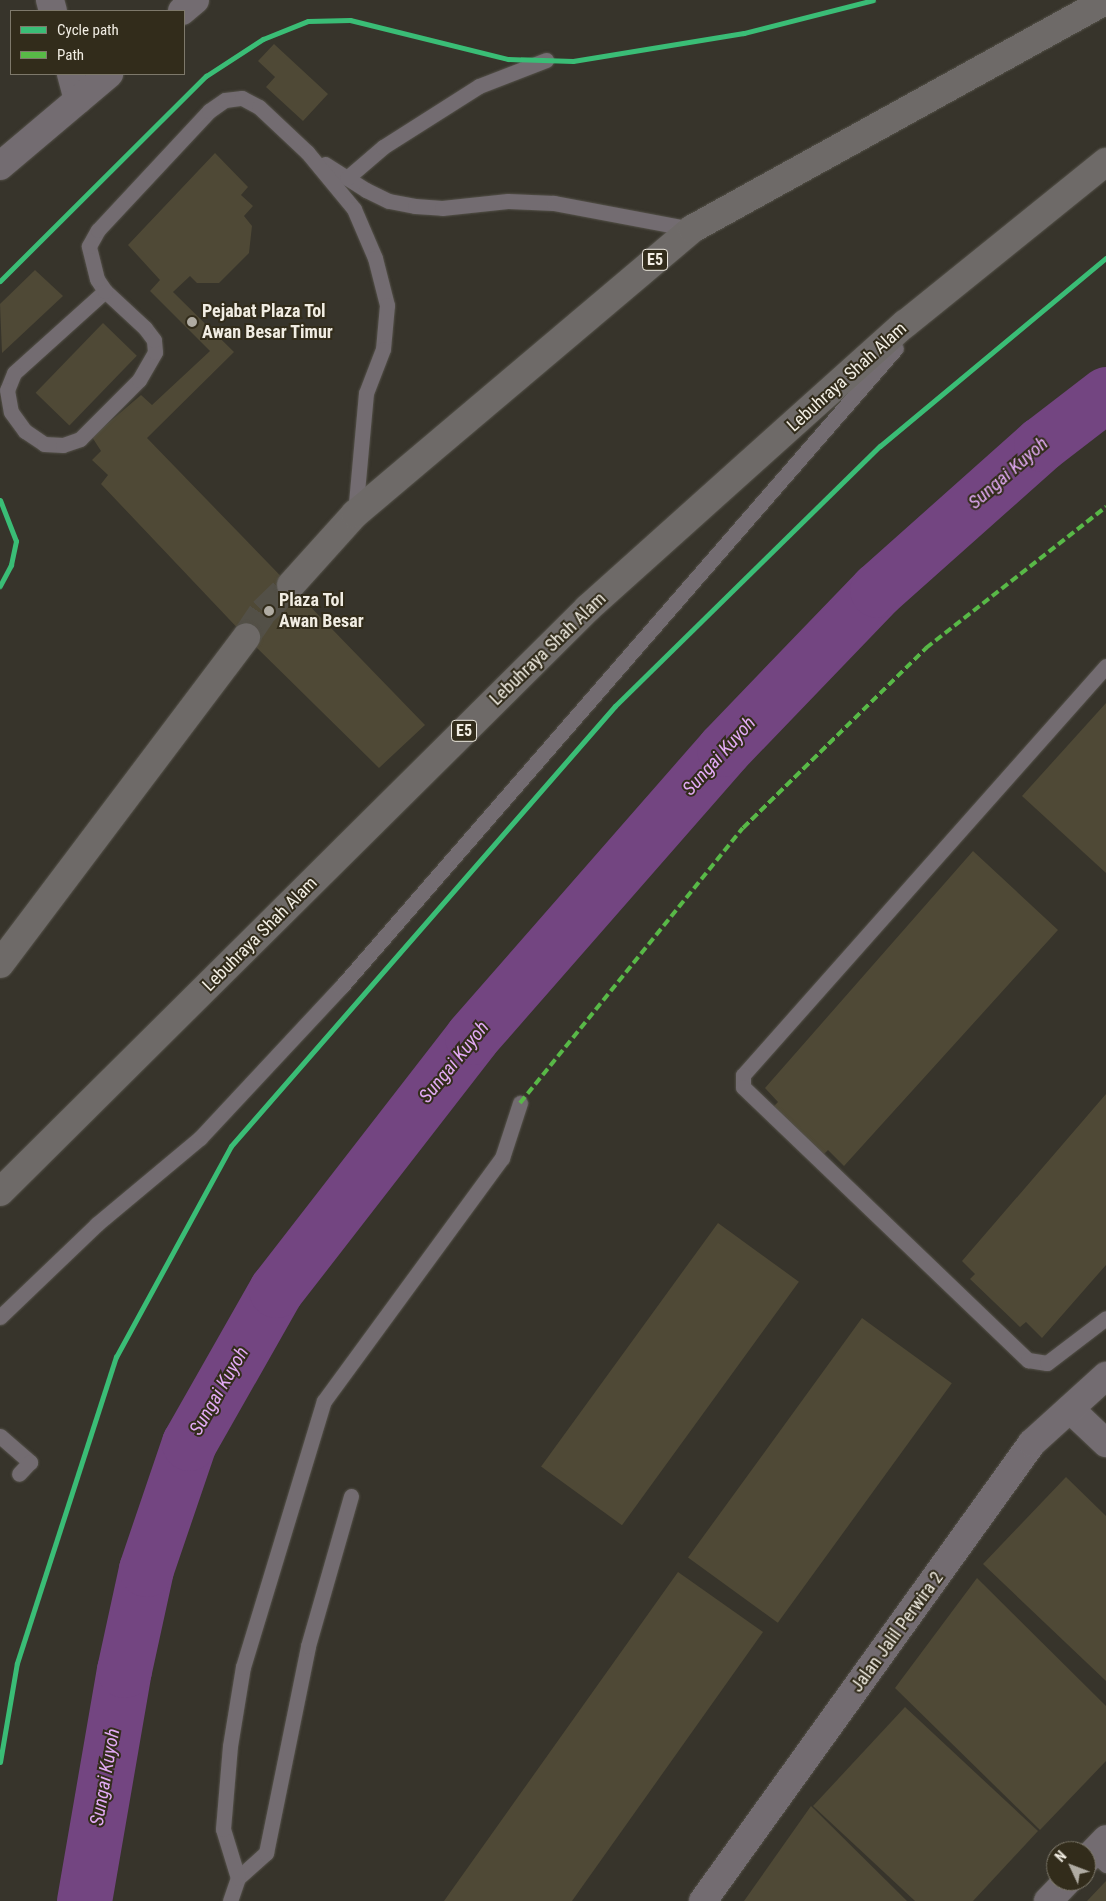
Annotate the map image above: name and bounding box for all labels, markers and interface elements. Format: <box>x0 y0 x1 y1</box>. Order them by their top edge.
legend <box>10 10 185 75</box>
text: Cycle path <box>57 21 119 39</box>
text: Path <box>57 46 84 64</box>
road number: E5 <box>641 246 669 274</box>
place label: Pejabat Plaza Tol Awan Besar Timur <box>202 301 333 344</box>
marker: Pejabat Plaza Tol Awan Besar Timur <box>186 316 198 328</box>
street label: Lebuhraya Shah Alam <box>783 318 911 436</box>
water label: Sungai Kuyoh <box>963 432 1053 514</box>
street label: Lebuhraya Shah Alam <box>485 588 611 710</box>
place label: Plaza Tol Awan Besar <box>279 590 364 632</box>
marker: Plaza Tol Awan Besar <box>263 605 275 617</box>
water label: Sungai Kuyoh <box>678 712 760 800</box>
road number: E5 <box>450 718 478 744</box>
street label: Lebuhraya Shah Alam <box>198 872 322 996</box>
water label: Sungai Kuyoh <box>414 1017 494 1107</box>
water label: Sungai Kuyoh <box>185 1343 253 1439</box>
street label: Jalan Jalil Perwira 2 <box>846 1568 948 1696</box>
water label: Sungai Kuyoh <box>85 1727 125 1827</box>
north arrow <box>1046 1841 1096 1891</box>
text: N <box>1052 1848 1070 1865</box>

